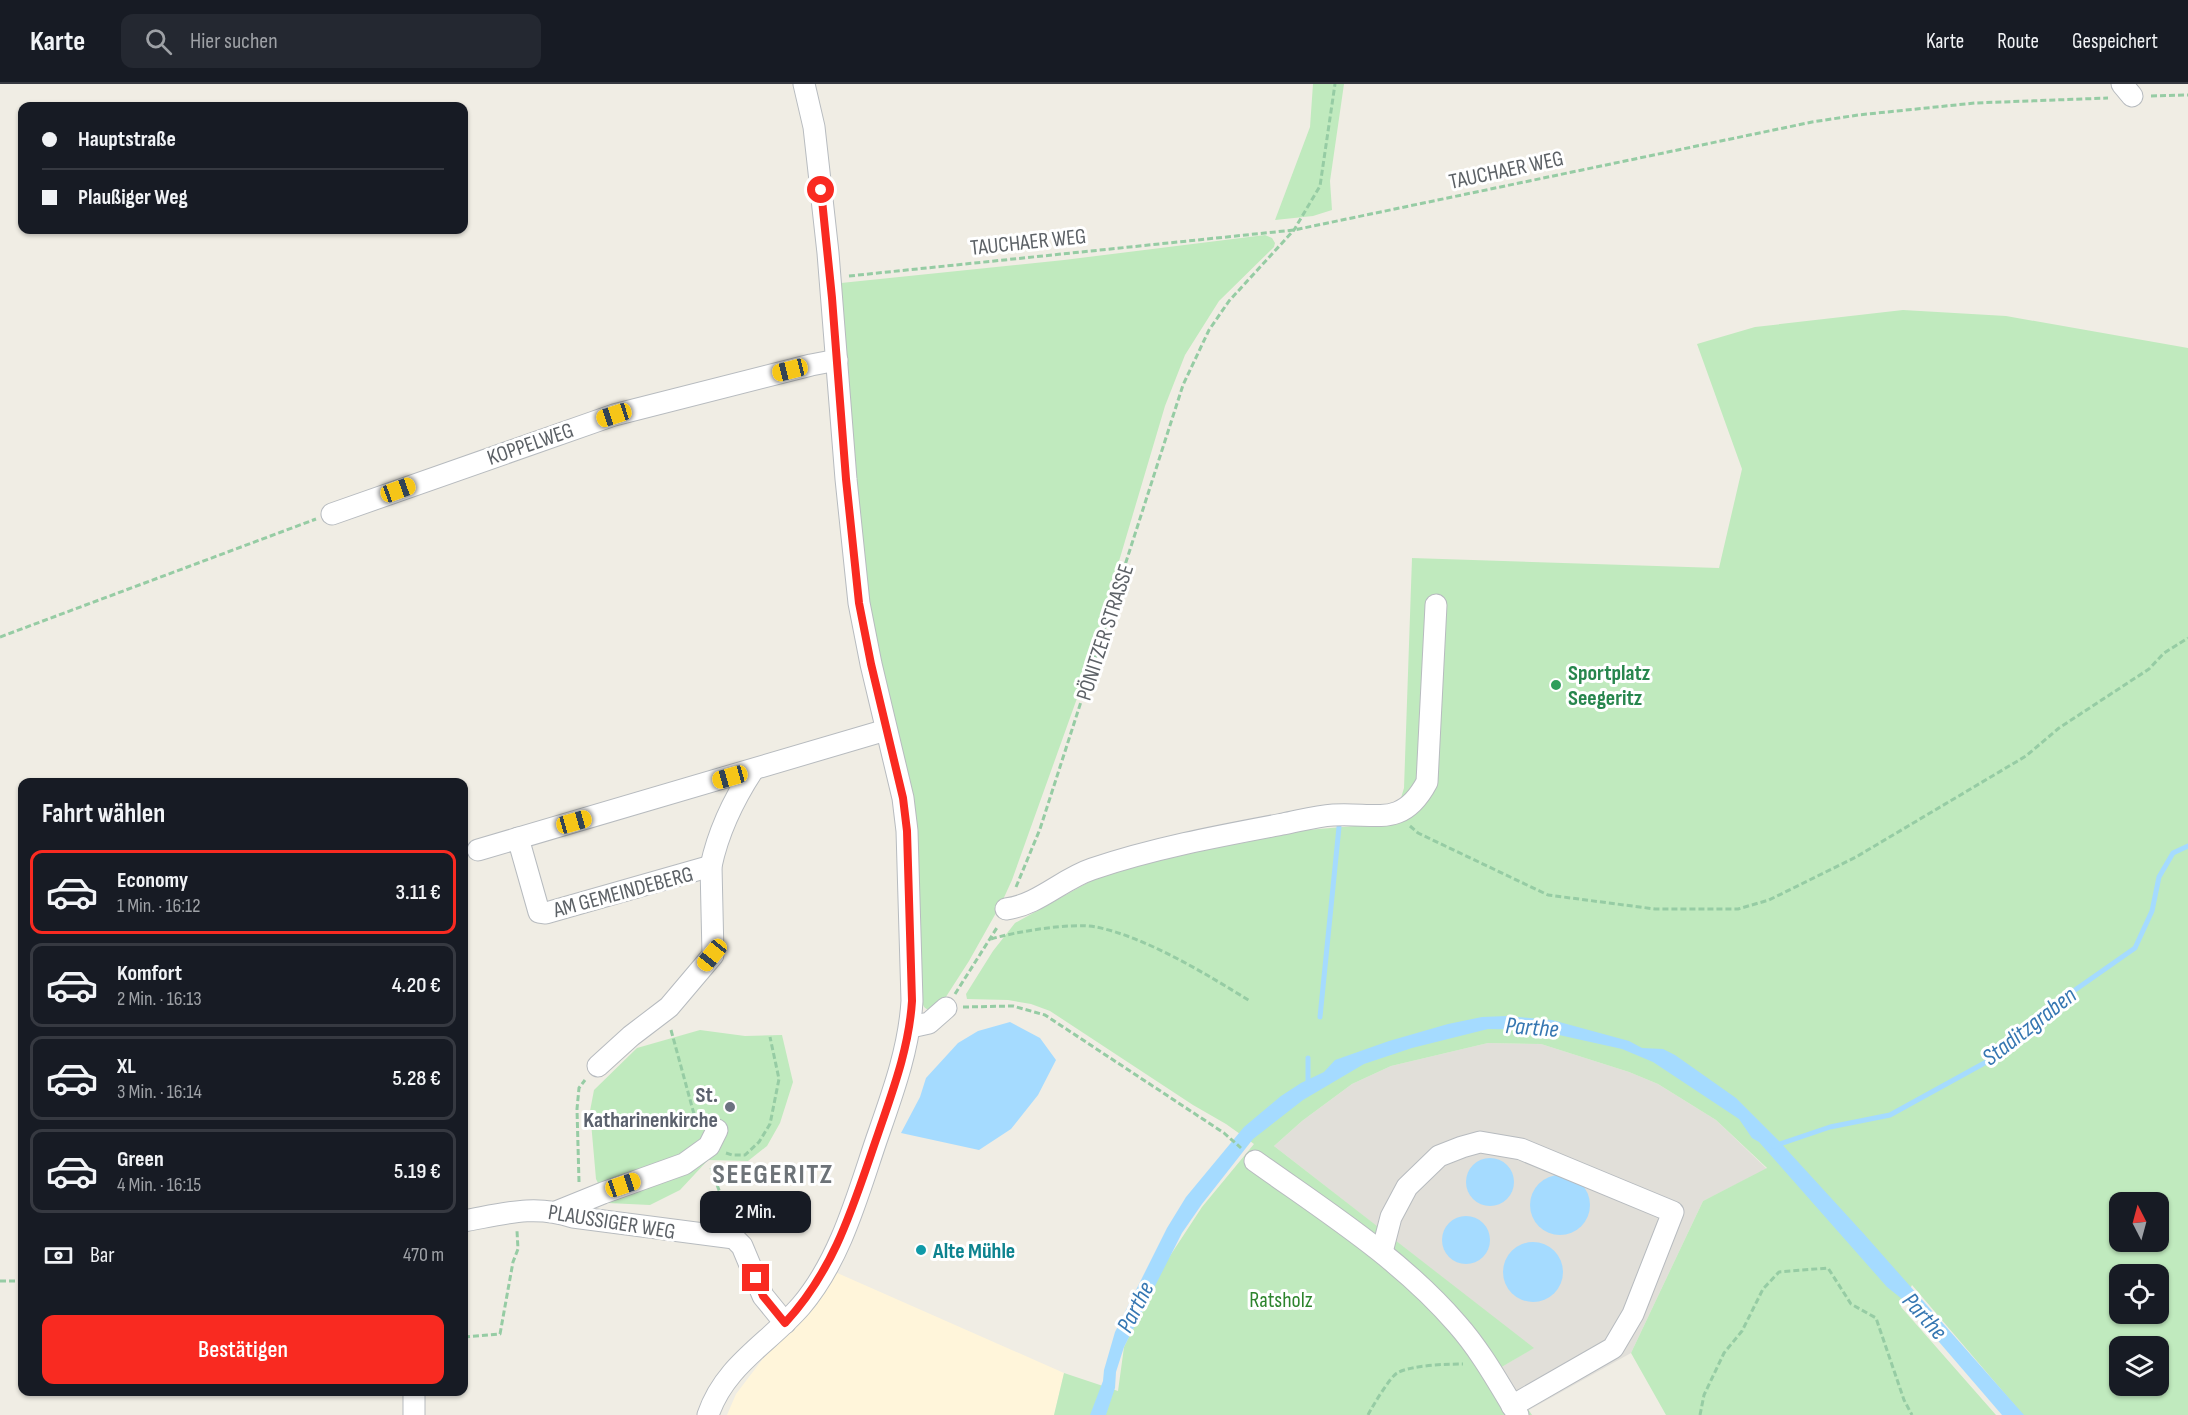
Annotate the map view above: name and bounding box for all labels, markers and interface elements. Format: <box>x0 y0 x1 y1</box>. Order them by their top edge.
search box <box>121 14 541 68</box>
text: Karte <box>30 25 85 58</box>
icon: search <box>142 25 175 58</box>
text: Hier suchen <box>190 28 278 55</box>
text: Karte <box>1926 29 1964 54</box>
text: Route <box>1997 29 2039 54</box>
text: Gespeichert <box>2072 29 2158 54</box>
text: Hauptstraße <box>78 126 176 153</box>
street label: TAUCHAER WEG <box>1447 145 1566 196</box>
route start <box>807 176 834 203</box>
text: Plaußiger Weg <box>78 184 188 211</box>
street label: TAUCHAER WEG <box>969 223 1087 262</box>
car <box>770 357 810 383</box>
car <box>594 401 634 429</box>
street label: KOPPELWEG <box>484 417 577 472</box>
car <box>378 475 418 505</box>
street label: PÖNITZER STRASSE <box>1071 561 1140 704</box>
place label: Sportplatz Seegeritz <box>1568 660 1651 712</box>
marker: Sportplatz Seegeritz <box>1549 678 1563 692</box>
car <box>710 763 750 791</box>
text: Fahrt wählen <box>42 798 165 830</box>
car <box>554 808 594 836</box>
street label: AM GEMEINDEBERG <box>550 861 696 924</box>
icon: car <box>45 865 99 919</box>
text: Economy <box>117 867 188 894</box>
text: 3.11 € <box>396 879 441 906</box>
text: 1 Min. · 16:12 <box>117 894 200 918</box>
car <box>694 935 730 975</box>
icon: car <box>45 958 99 1012</box>
text: Komfort <box>117 960 182 987</box>
text: 4.20 € <box>392 972 441 999</box>
water label: Staditzgraben <box>1976 981 2082 1072</box>
text: 2 Min. · 16:13 <box>117 987 202 1011</box>
water label: Parthe <box>1504 1011 1560 1044</box>
icon: car <box>45 1051 99 1105</box>
text: XL <box>117 1053 136 1080</box>
text: 5.28 € <box>392 1065 441 1092</box>
text: 3 Min. · 16:14 <box>117 1080 202 1104</box>
place label: St. Katharinenkirche <box>583 1082 718 1134</box>
marker: St. Katharinenkirche <box>723 1100 737 1114</box>
icon: car <box>45 1144 99 1198</box>
text: Green <box>117 1146 164 1173</box>
text: 5.19 € <box>394 1158 441 1185</box>
district label: SEEGERITZ <box>712 1158 834 1191</box>
car <box>603 1171 643 1199</box>
text: 4 Min. · 16:15 <box>117 1173 201 1197</box>
callout: 2 Min. <box>700 1191 812 1233</box>
north arrow <box>2109 1192 2169 1252</box>
map controls <box>2109 1192 2169 1396</box>
street label: PLAUSSIGER WEG <box>546 1199 677 1246</box>
text: 2 Min. <box>735 1200 776 1224</box>
place label: Alte Mühle <box>932 1238 1015 1265</box>
icon: cash <box>42 1239 75 1272</box>
text: Bar <box>90 1242 115 1269</box>
text: 470 m <box>403 1243 444 1267</box>
marker: Alte Mühle <box>914 1243 928 1257</box>
route end <box>742 1264 769 1291</box>
button: locate <box>2109 1264 2169 1324</box>
water label: Parthe <box>1110 1277 1160 1338</box>
park label: Ratsholz <box>1249 1287 1313 1314</box>
water label: Parthe <box>1896 1287 1953 1346</box>
button: Bestätigen <box>42 1315 444 1384</box>
button: layers <box>2109 1336 2169 1396</box>

